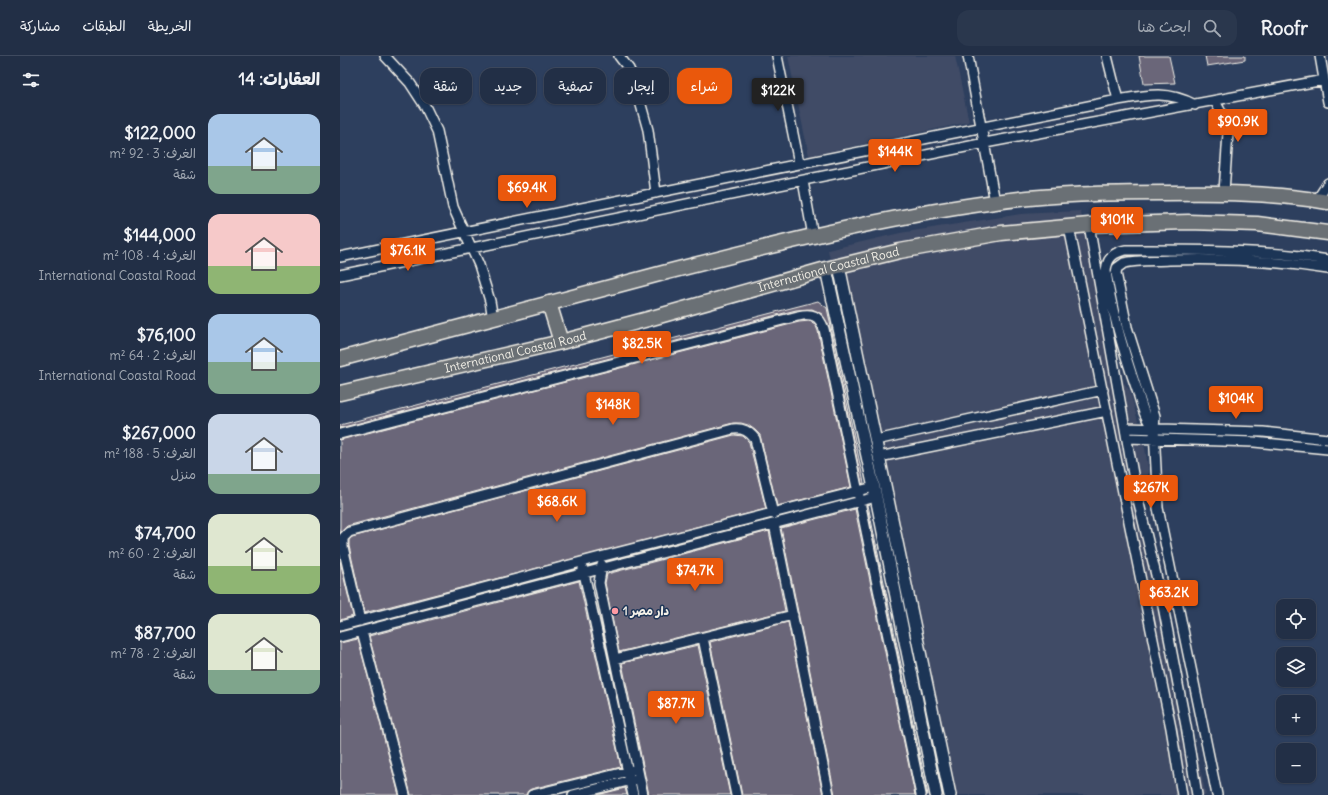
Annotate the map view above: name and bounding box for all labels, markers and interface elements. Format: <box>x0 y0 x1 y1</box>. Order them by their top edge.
search box <box>957 10 1237 46</box>
text: Roofr <box>1261 16 1308 40</box>
text: مشاركة <box>20 17 60 35</box>
text: الطبقات <box>82 17 126 35</box>
text: الخريطة <box>148 17 191 35</box>
text: ابحث هنا <box>1137 17 1191 36</box>
icon: search <box>1201 17 1223 39</box>
text: العقارات: 14 <box>239 68 320 90</box>
chip: شقة <box>420 68 472 104</box>
chip: جديد <box>480 68 536 104</box>
chip: تصفية <box>544 68 606 104</box>
chip: إيجار <box>614 68 669 104</box>
chip: شراء <box>677 68 732 104</box>
icon: filters <box>20 69 42 91</box>
pin: $122K <box>750 78 806 112</box>
text: $122K <box>761 82 795 99</box>
pin: $90.9K <box>1205 109 1271 143</box>
text: $90.9K <box>1217 113 1259 130</box>
text: $122,000 <box>124 122 196 144</box>
icon: home <box>240 130 288 178</box>
pin: $144K <box>867 139 923 173</box>
text: $144K <box>877 143 913 160</box>
text: الغرف: 3 · 92 m² <box>110 145 196 162</box>
text: شقة <box>173 166 196 183</box>
pin: $69.4K <box>494 175 560 209</box>
text: $69.4K <box>507 179 547 196</box>
pin: $101K <box>1089 207 1145 241</box>
text: $101K <box>1100 211 1134 228</box>
text: $144,000 <box>123 224 196 246</box>
icon: home <box>240 230 288 278</box>
pin: $76.1K <box>375 238 441 272</box>
text: $76.1K <box>390 242 426 259</box>
street label: International Coastal Road <box>756 243 901 295</box>
text: الغرف: 4 · 108 m² <box>103 247 196 264</box>
text: International Coastal Road <box>39 267 196 284</box>
text: $76,100 <box>137 324 196 346</box>
street label: International Coastal Road <box>443 328 588 376</box>
icon: home <box>240 330 288 378</box>
pin: $82.5K <box>609 331 675 365</box>
text: $82.5K <box>622 335 662 352</box>
text: الغرف: 2 · 64 m² <box>109 347 196 364</box>
text: International Coastal Road <box>39 367 196 384</box>
pin: $104K <box>1208 386 1264 420</box>
text: $104K <box>1218 390 1254 407</box>
pin: $148K <box>585 392 641 426</box>
text: $148K <box>595 396 631 413</box>
text: $267,000 <box>122 422 196 444</box>
icon: home <box>240 430 288 478</box>
text: الغرف: 5 · 188 m² <box>104 445 196 462</box>
text: منزل <box>170 466 196 483</box>
pin: $267K <box>1123 475 1179 509</box>
text: $267K <box>1133 479 1169 496</box>
pin: $68.6K <box>524 489 590 523</box>
text: $68.6K <box>537 493 577 510</box>
text: $74,700 <box>135 522 196 544</box>
icon: home <box>240 530 288 578</box>
text: الغرف: 2 · 60 m² <box>108 545 196 562</box>
pin: $74.7K <box>662 558 728 592</box>
text: $74.7K <box>676 562 714 579</box>
text: شقة <box>173 566 196 583</box>
pin: $63.2K <box>1136 580 1202 614</box>
text: $63.2K <box>1149 584 1189 601</box>
map controls <box>1276 599 1316 783</box>
button: locate <box>1276 599 1316 639</box>
place label: دار مصر 1 <box>623 603 670 618</box>
marker: دار مصر 1 <box>610 606 620 616</box>
text: $87,700 <box>134 622 196 644</box>
icon: home <box>240 630 288 678</box>
text: الغرف: 2 · 78 m² <box>111 645 196 662</box>
button: layers <box>1276 647 1316 687</box>
text: شقة <box>173 666 196 683</box>
pin: $87.7K <box>643 691 709 725</box>
text: $87.7K <box>657 695 695 712</box>
button: + <box>1276 695 1316 735</box>
button: − <box>1276 743 1316 783</box>

